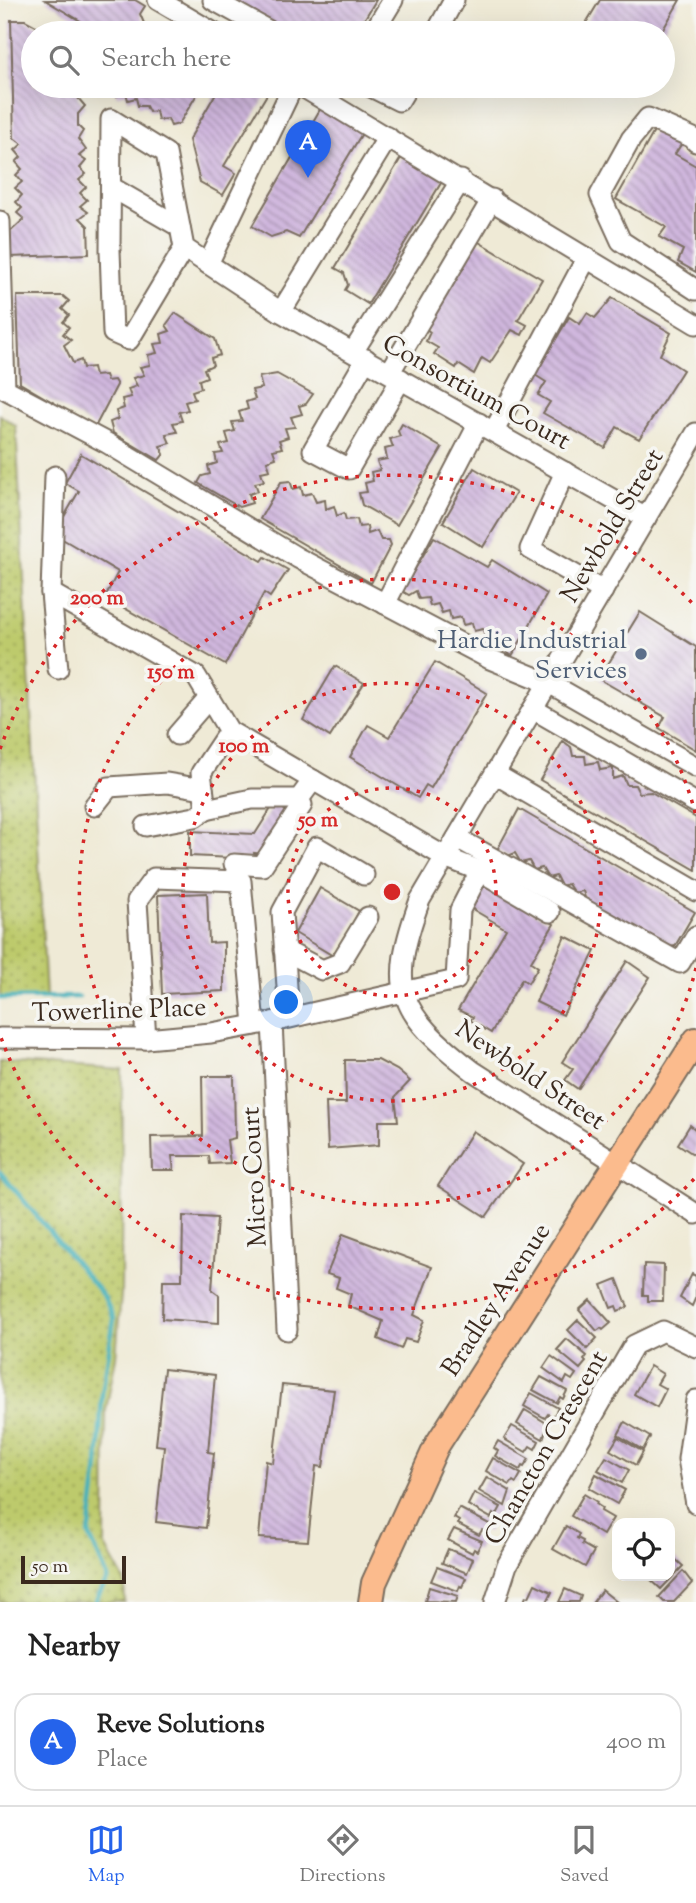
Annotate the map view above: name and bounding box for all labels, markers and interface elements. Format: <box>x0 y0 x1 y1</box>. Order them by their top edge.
search box <box>21 21 675 98</box>
icon: search <box>45 41 83 79</box>
text: Search here <box>101 41 231 78</box>
pin: A <box>285 120 331 178</box>
street label: Consortium Court <box>375 326 577 460</box>
street label: Newbold Street <box>552 442 674 610</box>
text: 200 m <box>70 584 125 614</box>
place label: Hardie Industrial Services <box>437 623 627 690</box>
marker: Hardie Industrial Services <box>633 646 649 662</box>
text: 150 m <box>147 658 195 688</box>
text: 100 m <box>219 732 270 762</box>
text: 50 m <box>296 806 339 836</box>
centre of rings <box>380 880 404 904</box>
your location <box>269 985 303 1019</box>
street label: Towerline Place <box>31 990 207 1033</box>
street label: Newbold Street <box>447 1012 612 1140</box>
street label: Micro Court <box>233 1106 278 1248</box>
street label: Bradley Avenue <box>434 1216 561 1384</box>
street label: Chancton Crescent <box>476 1344 618 1553</box>
map controls <box>612 1518 675 1581</box>
button: locate <box>612 1518 675 1581</box>
scale bar <box>21 1553 126 1585</box>
text: 50 m <box>32 1554 68 1581</box>
text: Nearby <box>28 1626 120 1669</box>
text: Reve Solutions <box>97 1707 265 1744</box>
text: A <box>44 1726 62 1759</box>
text: 400 m <box>606 1726 666 1759</box>
text: Place <box>97 1744 148 1777</box>
tab: Map <box>87 1821 125 1890</box>
tab: Directions <box>300 1821 385 1890</box>
tab: Saved <box>560 1821 609 1890</box>

